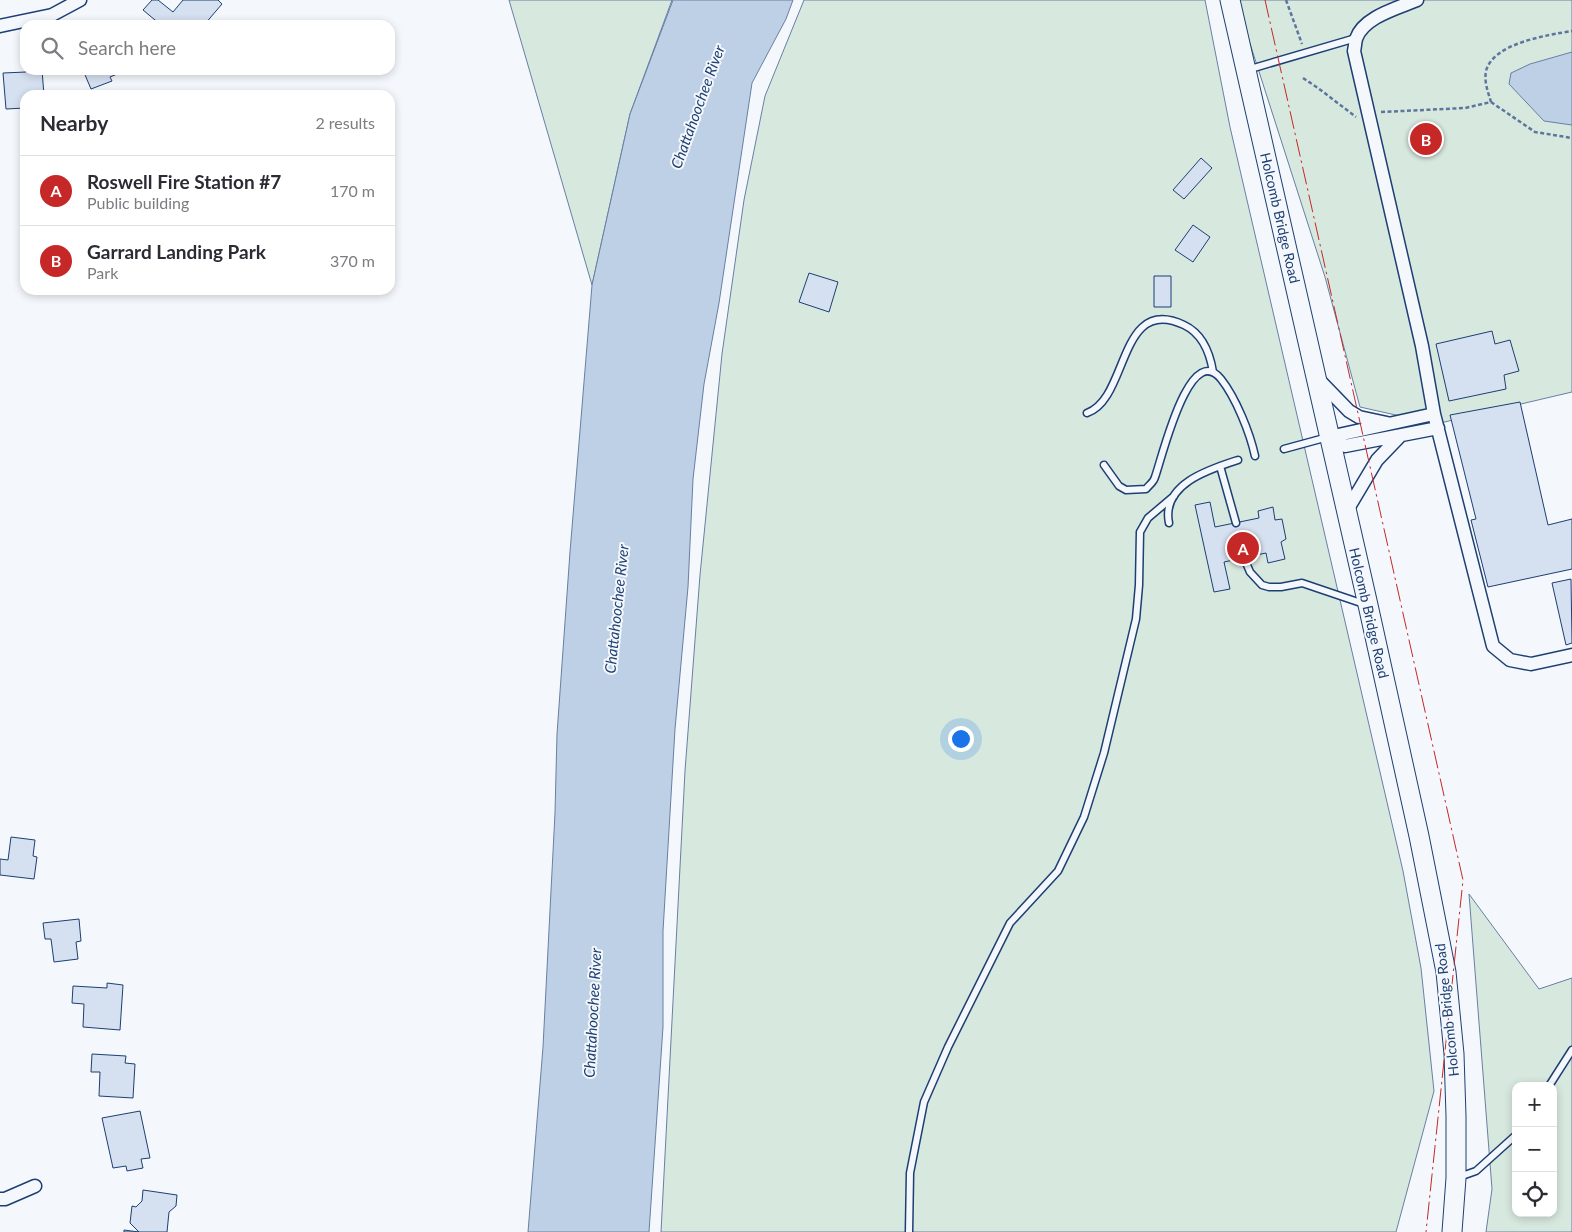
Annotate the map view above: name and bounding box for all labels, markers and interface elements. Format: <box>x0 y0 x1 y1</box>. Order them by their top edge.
search box <box>20 20 395 75</box>
icon: search <box>38 34 66 62</box>
text: Search here <box>78 36 176 59</box>
water label: Chattahoochee River <box>666 42 728 171</box>
text: Nearby <box>40 110 108 135</box>
text: 2 results <box>315 113 375 132</box>
pin: B <box>1410 120 1442 158</box>
street label: Holcomb Bridge Road <box>1257 151 1304 285</box>
text: Roswell Fire Station #7 <box>87 170 281 193</box>
text: A <box>50 181 62 200</box>
text: 170 m <box>330 181 375 200</box>
text: Public building <box>87 193 189 212</box>
text: Garrard Landing Park <box>87 240 266 263</box>
text: B <box>51 251 61 270</box>
text: 370 m <box>330 251 375 270</box>
text: Park <box>87 263 118 282</box>
pin: A <box>1227 529 1259 567</box>
water label: Chattahoochee River <box>600 543 632 674</box>
street label: Holcomb Bridge Road <box>1346 546 1393 680</box>
your location <box>948 726 974 752</box>
street label: Holcomb Bridge Road <box>1431 943 1462 1077</box>
water label: Chattahoochee River <box>580 947 604 1078</box>
map controls <box>1512 1082 1557 1217</box>
button: + <box>1512 1082 1557 1127</box>
button: − <box>1512 1127 1557 1172</box>
button: locate <box>1512 1172 1557 1217</box>

